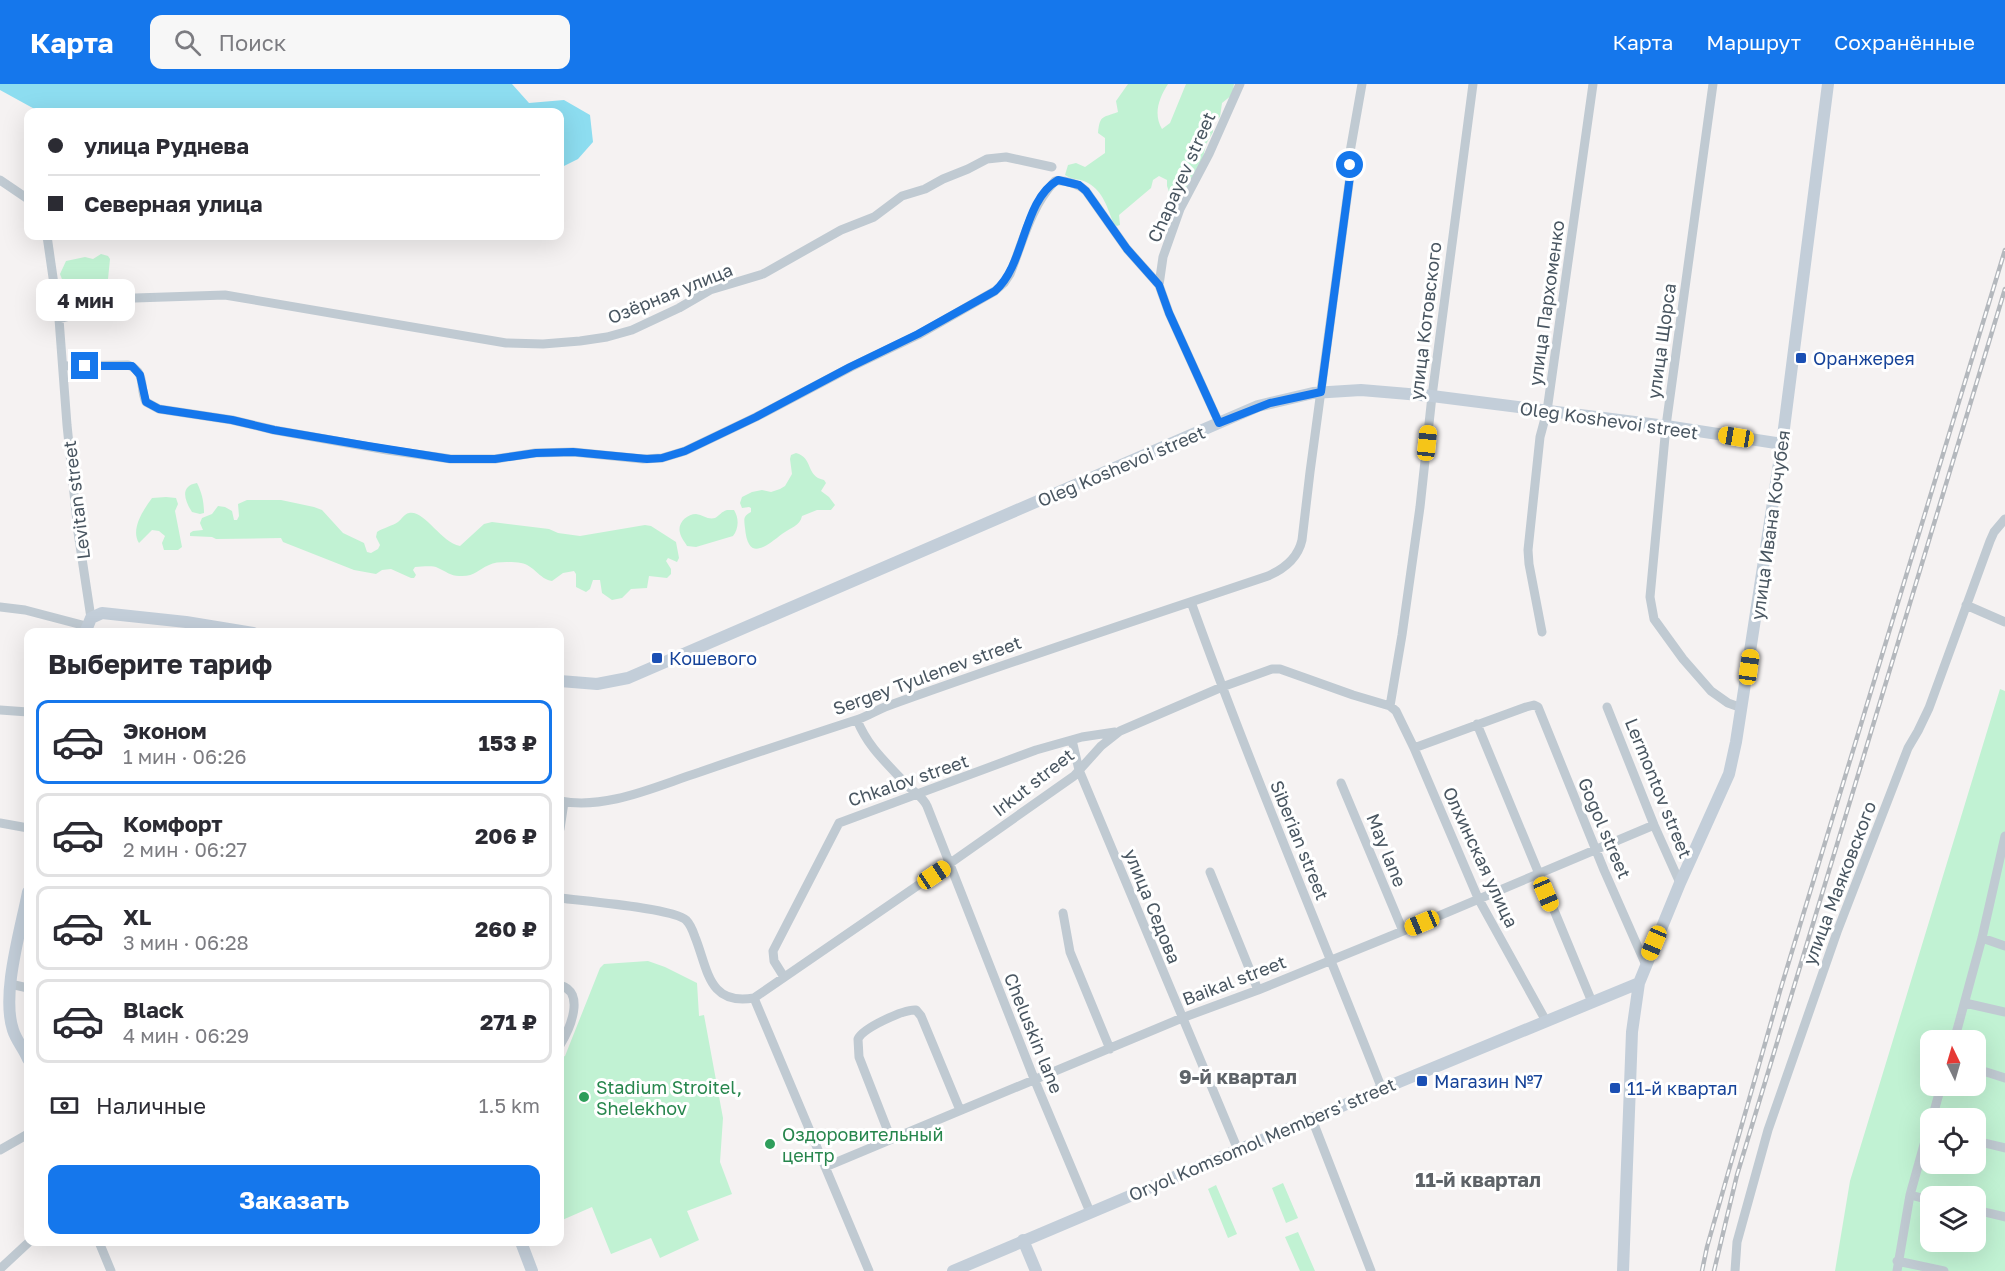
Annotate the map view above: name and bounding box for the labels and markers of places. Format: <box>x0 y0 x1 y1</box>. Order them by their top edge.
place label: Оранжерея <box>1813 347 1915 369</box>
marker: Оранжерея <box>1794 351 1808 365</box>
place label: Кошевого <box>669 647 757 669</box>
marker: Кошевого <box>650 651 664 665</box>
place label: Магазин №7 <box>1434 1070 1543 1092</box>
marker: Магазин №7 <box>1415 1074 1429 1088</box>
place label: Stadium Stroitel, Shelekhov <box>596 1076 742 1119</box>
place label: 11-й квартал <box>1627 1077 1738 1099</box>
marker: 11-й квартал <box>1608 1081 1622 1095</box>
marker: Stadium Stroitel, Shelekhov <box>577 1090 591 1104</box>
place label: Оздоровительный центр <box>782 1123 943 1166</box>
marker: Оздоровительный центр <box>763 1137 777 1151</box>

